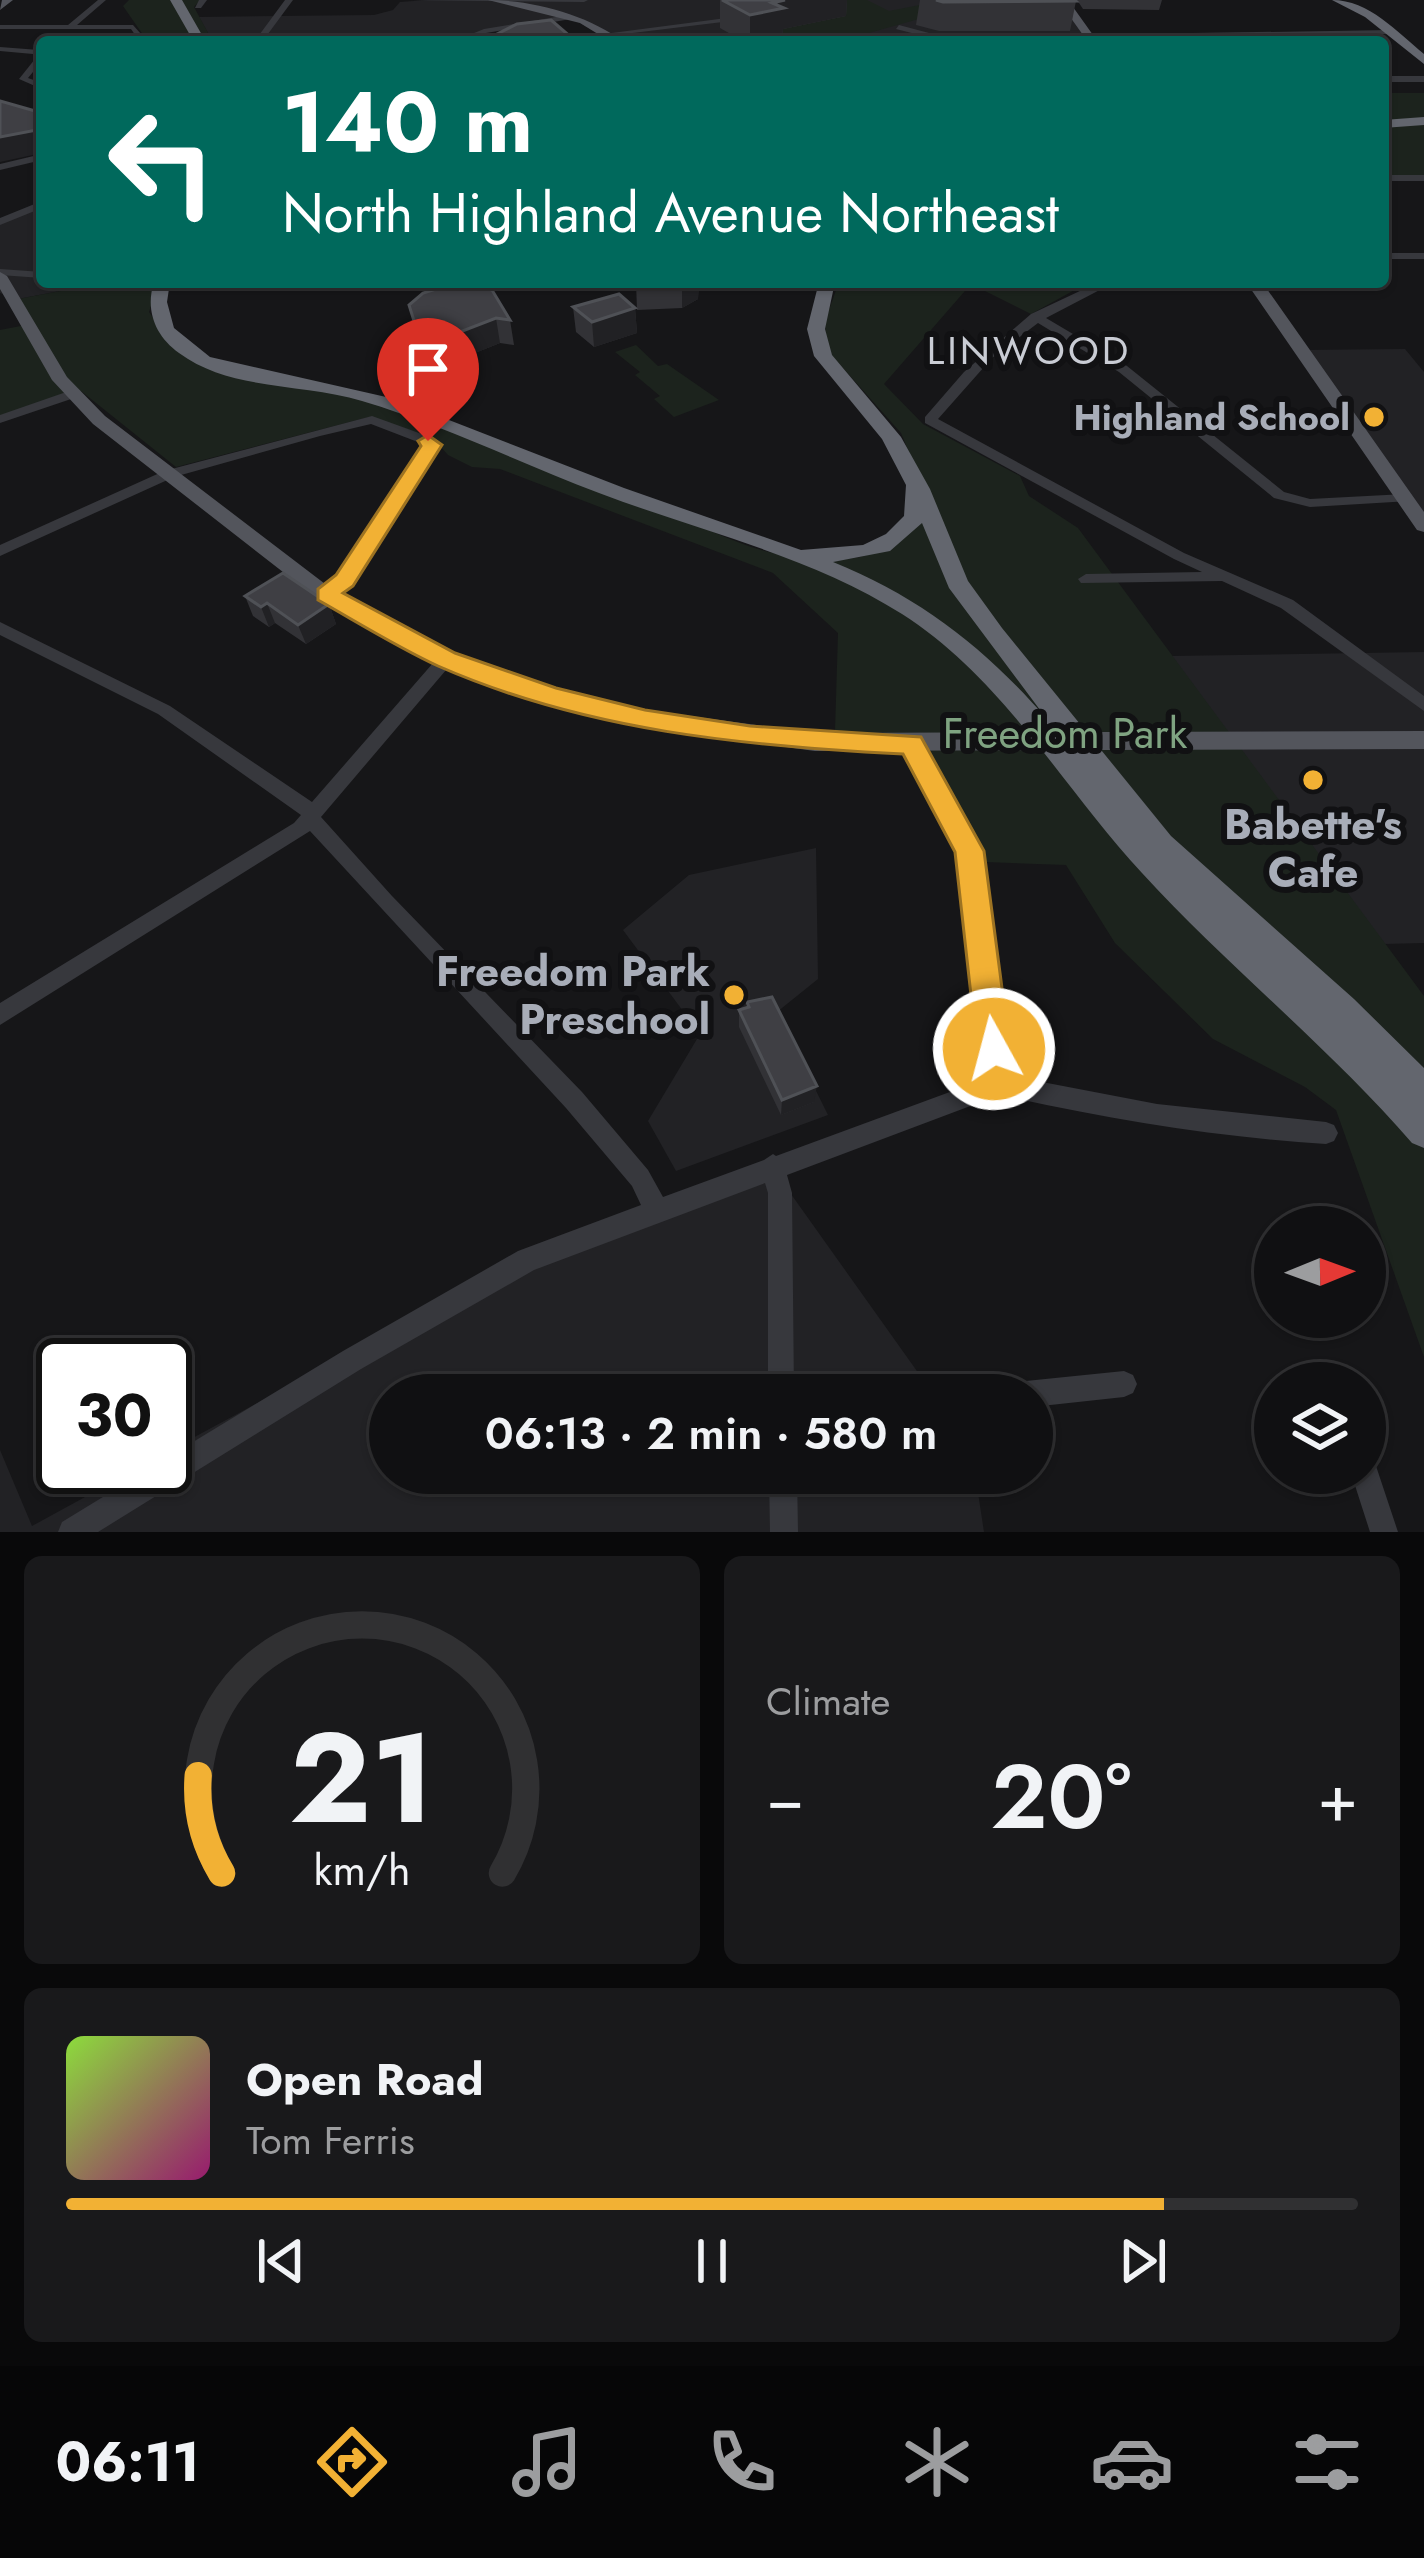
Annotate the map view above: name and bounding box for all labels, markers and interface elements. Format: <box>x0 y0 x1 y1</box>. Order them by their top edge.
text: 140 m <box>282 62 533 184</box>
icon: left <box>84 84 240 240</box>
text: North Highland Avenue Northeast <box>282 174 1059 252</box>
pin <box>377 318 479 441</box>
district label: LINWOOD <box>927 322 1131 379</box>
icon: arrive <box>395 336 461 402</box>
place label: Highland School <box>1074 391 1350 443</box>
marker: Highland School <box>1361 404 1387 430</box>
park label: Freedom Park <box>943 703 1188 764</box>
marker: Babette's Cafe <box>1300 767 1326 793</box>
place label: Babette's Cafe <box>1224 794 1402 903</box>
place label: Freedom Park Preschool <box>436 941 710 1050</box>
marker: Freedom Park Preschool <box>721 982 747 1008</box>
position arrow <box>931 986 1057 1112</box>
north arrow <box>1254 1206 1386 1338</box>
map controls <box>1254 1206 1386 1494</box>
speed limit sign: 30 <box>36 1338 192 1494</box>
button: layers <box>1254 1362 1386 1494</box>
text: 06:13 · 2 min · 580 m <box>485 1401 937 1466</box>
text: Climate <box>766 1673 890 1730</box>
text: 21 <box>289 1688 435 1869</box>
text: 20° <box>991 1732 1132 1862</box>
text: − <box>766 1750 805 1846</box>
text: + <box>1317 1750 1358 1846</box>
text: km/h <box>314 1839 410 1901</box>
text: Open Road <box>246 2047 484 2112</box>
text: Tom Ferris <box>246 2112 415 2169</box>
icon: previous <box>248 2228 314 2294</box>
icon: pause <box>679 2228 745 2294</box>
icon: next <box>1110 2228 1176 2294</box>
icon: directions <box>310 2420 394 2504</box>
icon: music <box>505 2420 589 2504</box>
icon: phone <box>700 2420 784 2504</box>
icon: climate <box>895 2420 979 2504</box>
icon: car <box>1090 2420 1174 2504</box>
icon: filters <box>1285 2420 1369 2504</box>
text: 06:11 <box>55 2423 200 2501</box>

